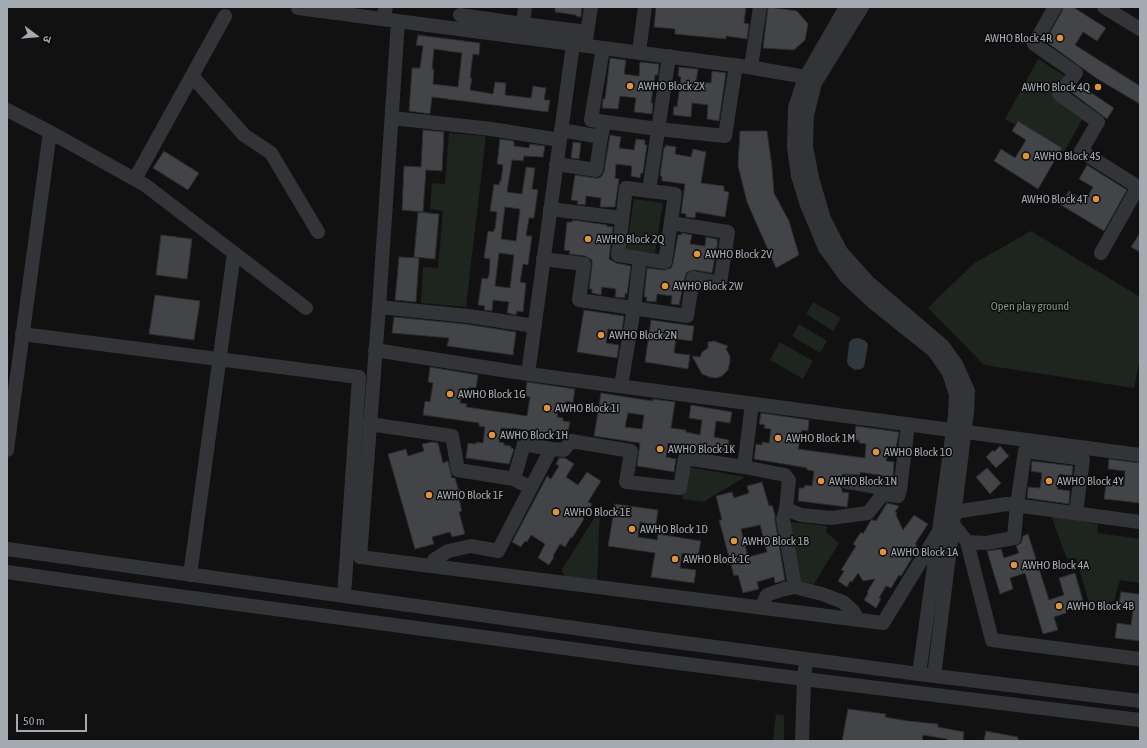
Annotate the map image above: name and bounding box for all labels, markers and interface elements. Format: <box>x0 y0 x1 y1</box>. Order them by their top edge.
north arrow <box>16 16 56 56</box>
place label: AWHO Block 4R <box>985 31 1052 45</box>
marker: AWHO Block 4R <box>1055 33 1065 43</box>
text: उ <box>41 35 54 44</box>
place label: AWHO Block 2X <box>638 79 705 93</box>
place label: AWHO Block 4Q <box>1022 80 1090 94</box>
marker: AWHO Block 2X <box>625 81 635 91</box>
marker: AWHO Block 4Q <box>1093 82 1103 92</box>
place label: AWHO Block 4S <box>1034 149 1100 163</box>
marker: AWHO Block 4S <box>1021 151 1031 161</box>
place label: AWHO Block 4T <box>1021 192 1088 206</box>
marker: AWHO Block 4T <box>1091 194 1101 204</box>
place label: AWHO Block 2Q <box>596 232 664 246</box>
marker: AWHO Block 2Q <box>583 234 593 244</box>
place label: AWHO Block 2V <box>705 247 772 261</box>
marker: AWHO Block 2V <box>692 249 702 259</box>
place label: AWHO Block 2W <box>673 279 743 293</box>
marker: AWHO Block 2W <box>660 281 670 291</box>
park label: Open play ground <box>991 299 1069 313</box>
place label: AWHO Block 2N <box>609 328 677 342</box>
marker: AWHO Block 2N <box>596 330 606 340</box>
place label: AWHO Block 1G <box>458 387 526 401</box>
marker: AWHO Block 1G <box>445 389 455 399</box>
place label: AWHO Block 1I <box>555 401 619 415</box>
marker: AWHO Block 1I <box>542 403 552 413</box>
place label: AWHO Block 1H <box>500 428 568 442</box>
marker: AWHO Block 1H <box>487 430 497 440</box>
place label: AWHO Block 1M <box>786 431 855 445</box>
marker: AWHO Block 1M <box>773 433 783 443</box>
place label: AWHO Block 1K <box>668 442 735 456</box>
marker: AWHO Block 1K <box>655 444 665 454</box>
place label: AWHO Block 1O <box>884 445 952 459</box>
marker: AWHO Block 1O <box>871 447 881 457</box>
place label: AWHO Block 1N <box>829 474 897 488</box>
place label: AWHO Block 4Y <box>1057 474 1124 488</box>
marker: AWHO Block 1N <box>816 476 826 486</box>
marker: AWHO Block 4Y <box>1044 476 1054 486</box>
place label: AWHO Block 1F <box>437 488 503 502</box>
marker: AWHO Block 1F <box>424 490 434 500</box>
place label: AWHO Block 1E <box>564 505 630 519</box>
marker: AWHO Block 1E <box>551 507 561 517</box>
place label: AWHO Block 1D <box>640 522 708 536</box>
marker: AWHO Block 1D <box>627 524 637 534</box>
place label: AWHO Block 1B <box>742 534 809 548</box>
marker: AWHO Block 1B <box>729 536 739 546</box>
place label: AWHO Block 1A <box>891 545 958 559</box>
marker: AWHO Block 1A <box>878 547 888 557</box>
place label: AWHO Block 1C <box>683 552 750 566</box>
marker: AWHO Block 1C <box>670 554 680 564</box>
place label: AWHO Block 4A <box>1022 558 1089 572</box>
marker: AWHO Block 4A <box>1009 560 1019 570</box>
place label: AWHO Block 4B <box>1067 599 1134 613</box>
marker: AWHO Block 4B <box>1054 601 1064 611</box>
scale bar <box>18 706 89 732</box>
text: 50 m <box>23 714 45 728</box>

